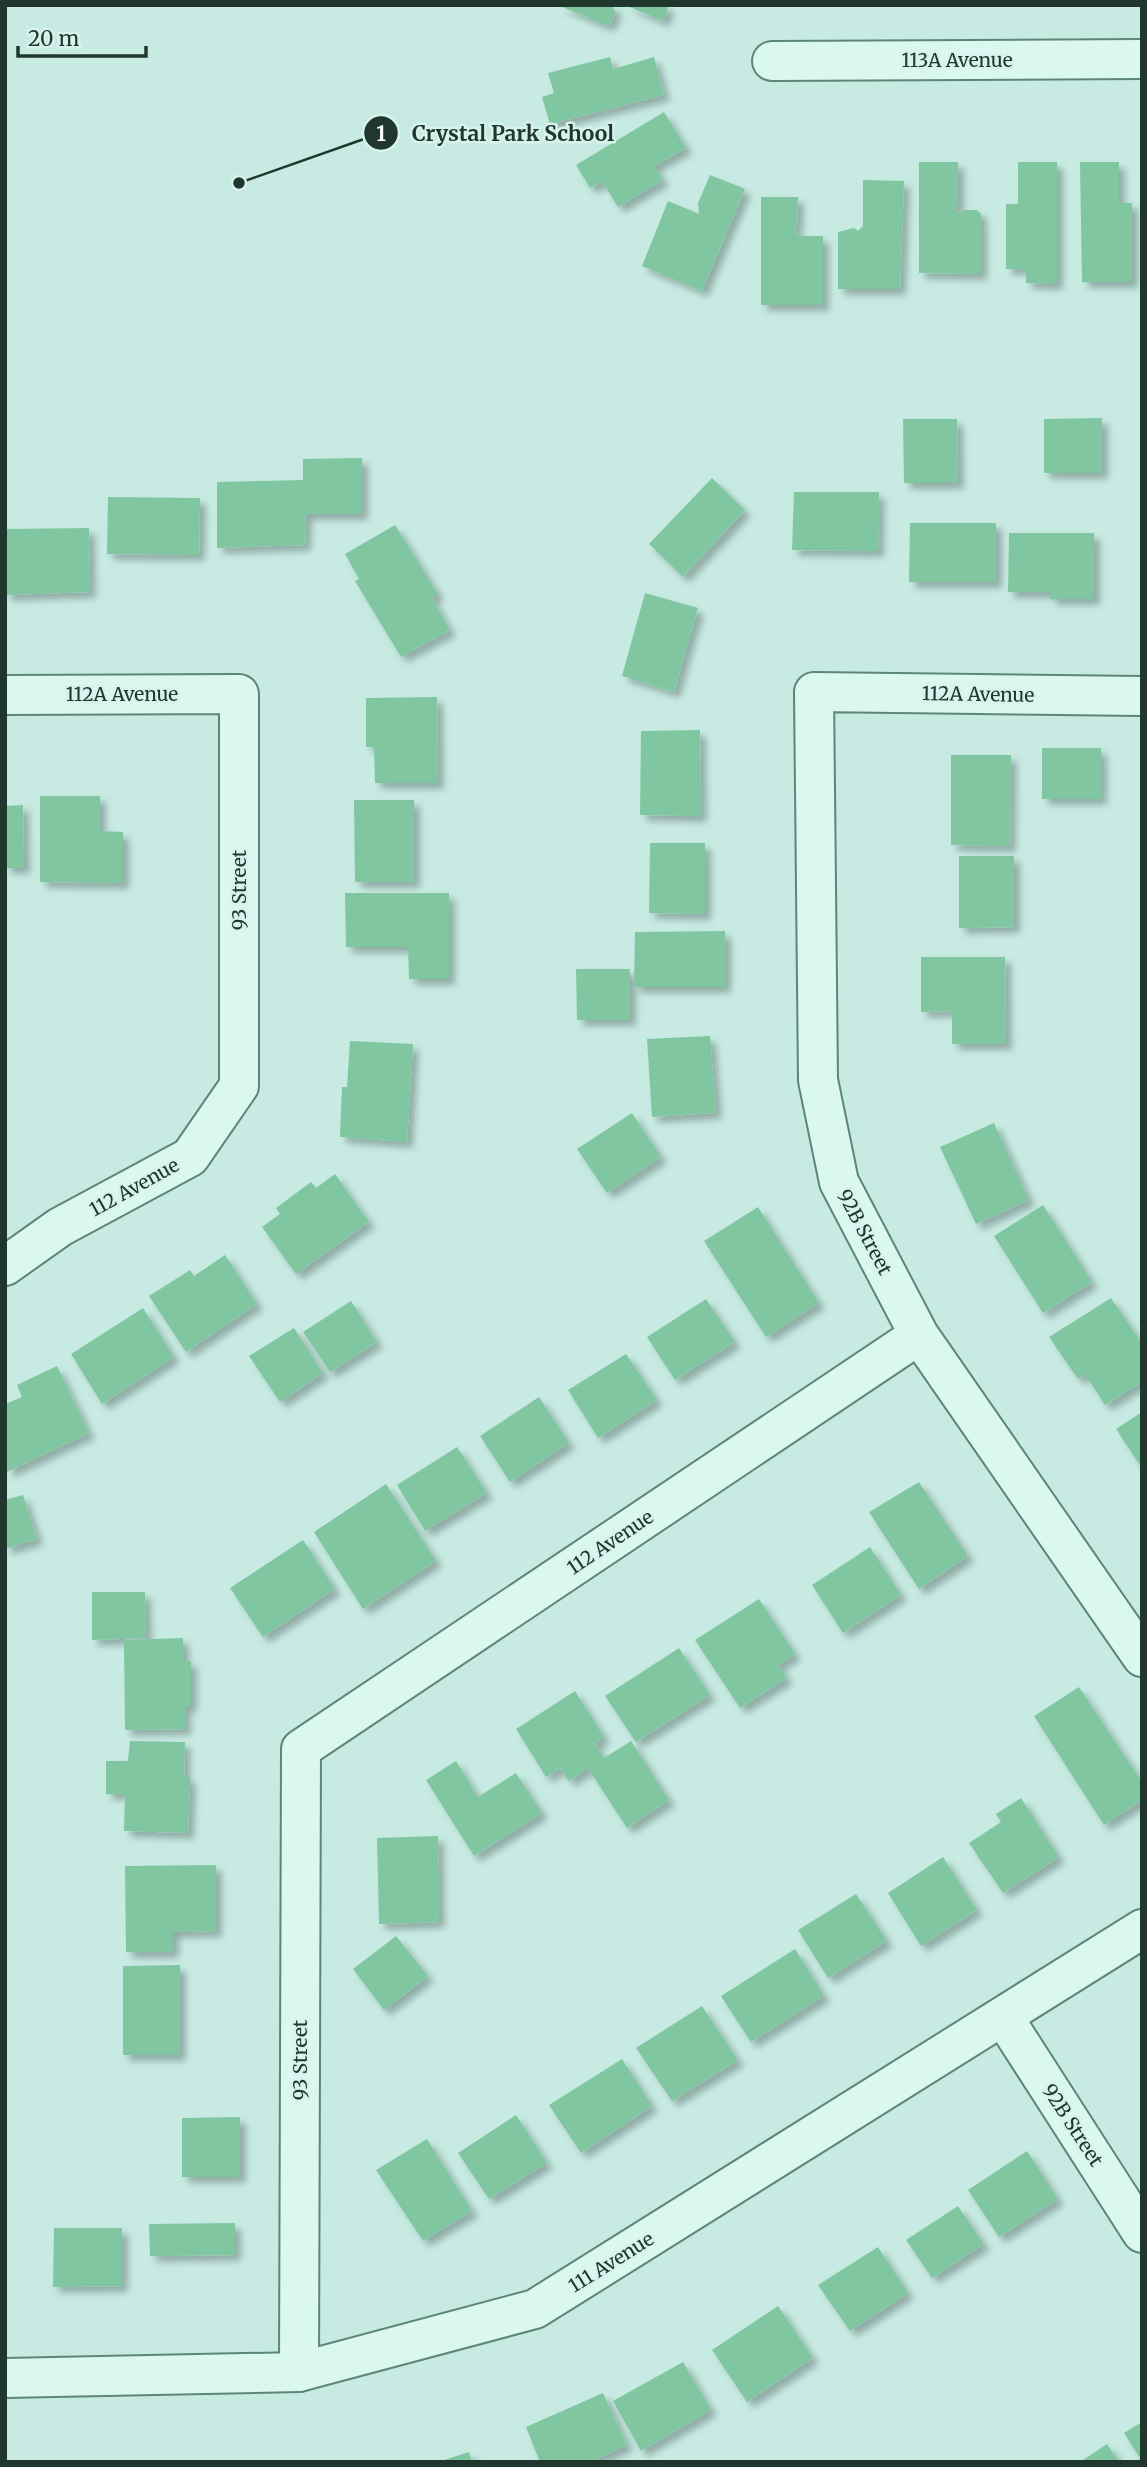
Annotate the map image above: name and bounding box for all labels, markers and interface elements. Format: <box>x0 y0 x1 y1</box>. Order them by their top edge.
scale bar <box>18 14 145 58</box>
text: 20 m <box>28 25 80 52</box>
street label: 113A Avenue <box>901 48 1013 72</box>
callout: Crystal Park School <box>363 112 628 154</box>
text: 1 <box>376 120 386 147</box>
text: Crystal Park School <box>412 120 614 147</box>
street label: 112A Avenue <box>922 681 1034 707</box>
street label: 112A Avenue <box>66 682 178 706</box>
street label: 93 Street <box>227 849 251 930</box>
street label: 112 Avenue <box>85 1153 183 1221</box>
street label: 92B Street <box>832 1185 898 1279</box>
street label: 112 Avenue <box>562 1504 658 1580</box>
street label: 93 Street <box>288 2019 312 2100</box>
street label: 92B Street <box>1037 2079 1109 2171</box>
street label: 111 Avenue <box>564 2226 658 2298</box>

